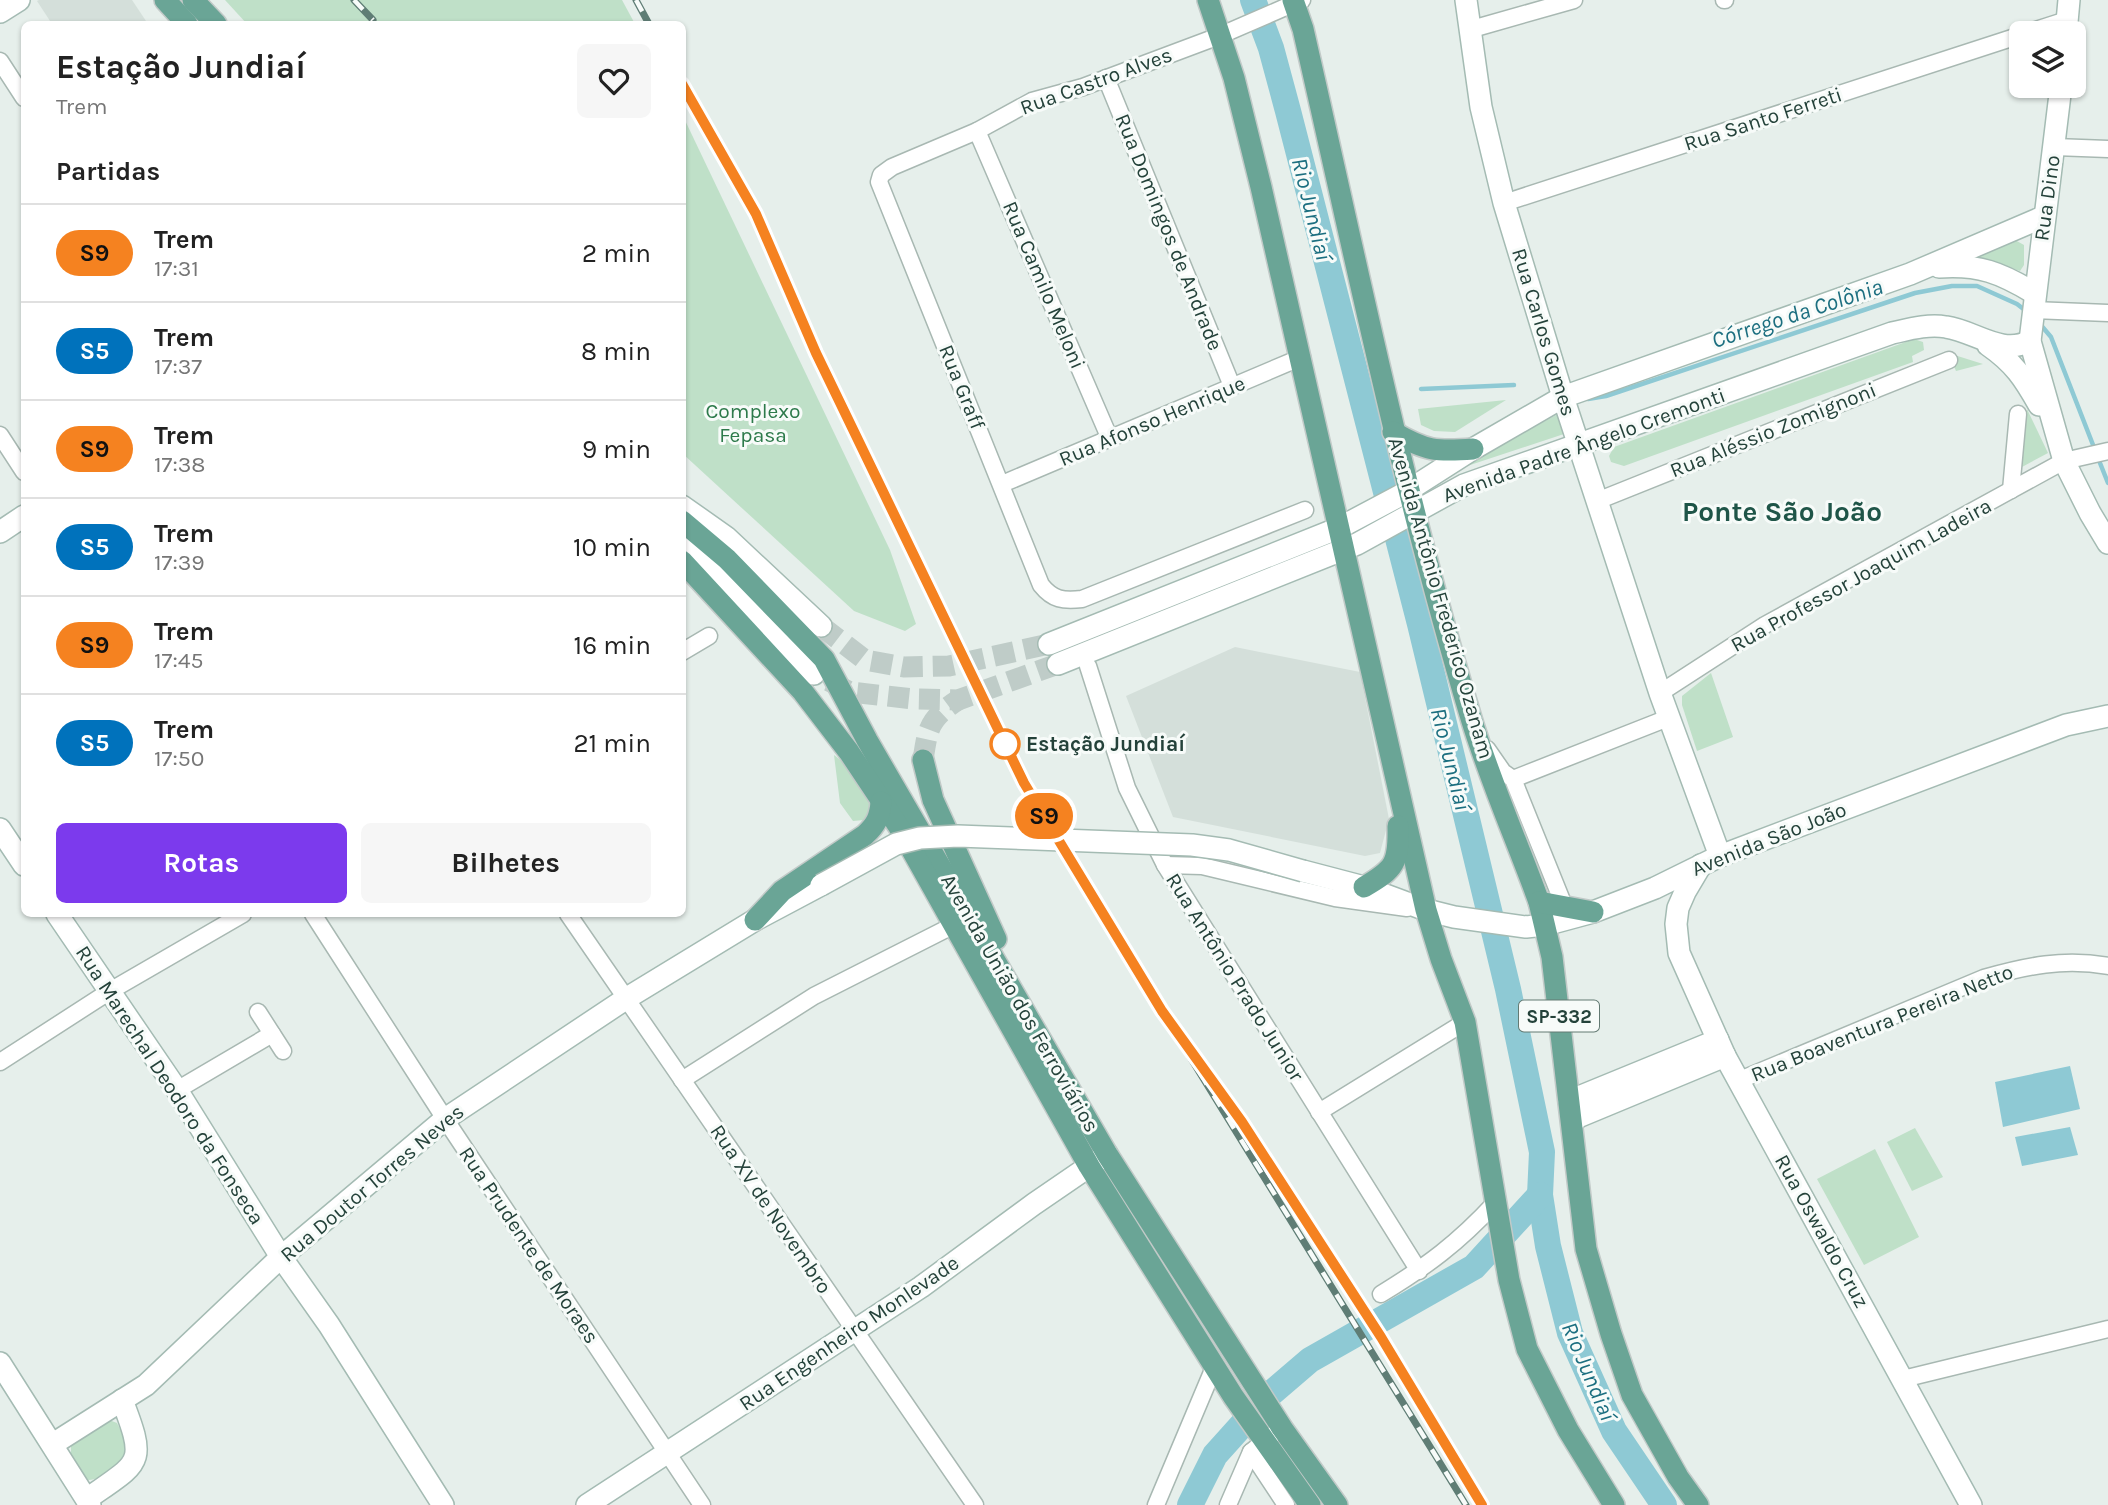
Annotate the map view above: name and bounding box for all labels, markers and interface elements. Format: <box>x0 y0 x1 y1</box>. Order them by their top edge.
map controls <box>2009 21 2086 98</box>
button: layers <box>2009 21 2086 98</box>
street label: Rua Castro Alves <box>1017 42 1175 120</box>
button: heart <box>577 44 651 118</box>
text: Estação Jundiaí <box>56 48 306 86</box>
street label: Rua Santo Ferreti <box>1681 82 1845 156</box>
text: Trem <box>56 93 107 120</box>
street label: Rua Domingos de Andrade <box>1110 110 1228 354</box>
street label: Rua Dino <box>2029 154 2065 242</box>
water label: Rio Jundiaí <box>1286 155 1338 266</box>
text: Partidas <box>56 156 160 187</box>
street label: Rua Camilo Meloni <box>998 198 1090 372</box>
text: Trem <box>154 224 214 255</box>
text: 2 min <box>582 238 651 269</box>
text: S9 <box>80 239 109 267</box>
street label: Rua Carlos Gomes <box>1507 245 1581 419</box>
text: 17:31 <box>154 255 199 282</box>
water label: Córrego da Colônia <box>1708 273 1886 354</box>
text: Trem <box>154 322 214 353</box>
text: 8 min <box>581 336 651 367</box>
text: S5 <box>80 337 109 365</box>
street label: Rua Graff <box>934 341 990 434</box>
text: 17:37 <box>154 353 202 380</box>
street label: Rua Afonso Henrique <box>1055 371 1249 471</box>
street label: Rua Aléssio Zomignoni <box>1666 378 1880 482</box>
street label: Avenida Padre Ângelo Cremonti <box>1440 383 1728 507</box>
park label: Complexo Fepasa <box>705 399 801 447</box>
text: Trem <box>154 420 214 451</box>
text: 9 min <box>582 434 651 465</box>
text: S9 <box>80 435 109 463</box>
street label: Avenida Antônio Frederico Ozanam <box>1384 435 1498 761</box>
text: 17:38 <box>154 451 205 478</box>
street label: Rua Professor Joaquim Ladeira <box>1726 493 1996 657</box>
district label: Ponte São João <box>1682 495 1882 528</box>
text: Trem <box>154 518 214 549</box>
text: 10 min <box>573 532 651 563</box>
text: S5 <box>80 533 109 561</box>
text: 17:39 <box>154 549 205 576</box>
text: Trem <box>154 616 214 647</box>
text: 16 min <box>574 630 651 661</box>
text: S9 <box>80 631 109 659</box>
text: 17:45 <box>154 647 204 674</box>
water label: Rio Jundiaí <box>1425 705 1477 816</box>
text: Trem <box>154 714 214 745</box>
text: 21 min <box>573 728 651 759</box>
text: S5 <box>80 729 109 757</box>
marker: Estação Jundiaí <box>990 729 1020 759</box>
place label: Estação Jundiaí <box>1026 732 1186 756</box>
text: 17:50 <box>154 745 204 772</box>
line badge: S9 <box>1012 793 1076 839</box>
street label: Avenida São João <box>1688 797 1850 881</box>
text: S9 <box>1029 802 1059 830</box>
button: Rotas <box>56 823 347 903</box>
button: Bilhetes <box>361 823 651 903</box>
street label: Rua Antônio Prado Junior <box>1161 869 1309 1086</box>
street label: Avenida União dos Ferroviários <box>936 870 1104 1136</box>
street label: Rua Marechal Deodoro da Fonseca <box>71 941 269 1229</box>
street label: Rua Boaventura Pereira Netto <box>1747 959 2017 1087</box>
road number: SP-332 <box>1519 1000 1599 1032</box>
street label: Rua Doutor Torres Neves <box>275 1099 469 1267</box>
street label: Rua XV de Novembro <box>705 1120 837 1298</box>
street label: Rua Prudente de Moraes <box>454 1142 604 1348</box>
street label: Rua Oswaldo Cruz <box>1770 1150 1874 1312</box>
street label: Rua Engenheiro Monlevade <box>735 1250 963 1416</box>
water label: Rio Jundiaí <box>1556 1318 1623 1427</box>

